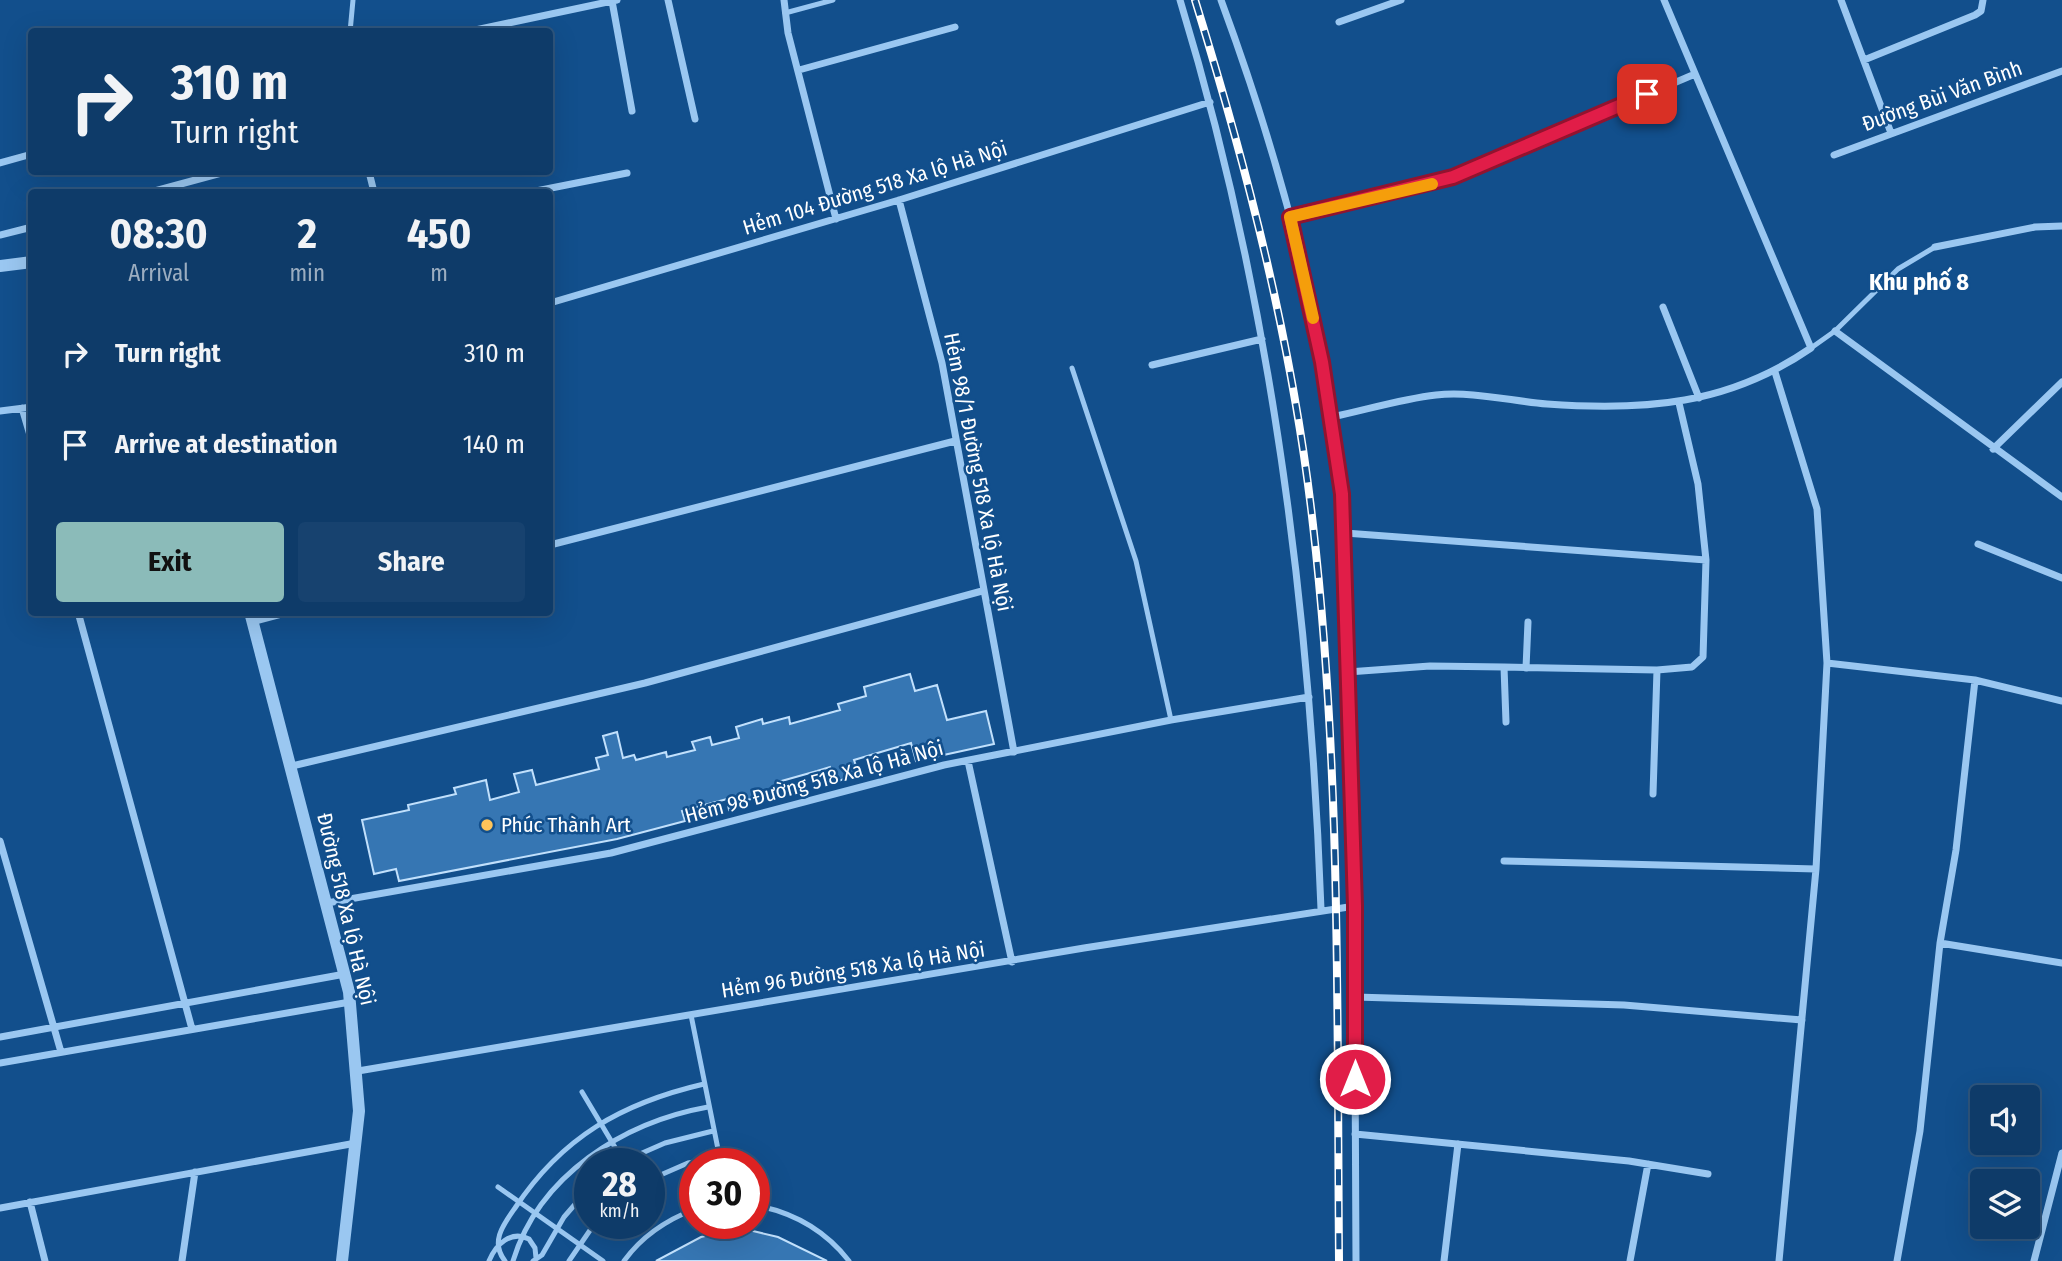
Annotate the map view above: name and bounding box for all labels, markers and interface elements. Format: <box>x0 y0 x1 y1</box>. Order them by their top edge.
text: 310 m <box>171 53 288 112</box>
street label: Đường Bùi Văn Bình <box>1858 55 2026 137</box>
icon: right <box>56 56 147 147</box>
pin <box>1617 64 1677 124</box>
icon: arrive <box>1628 75 1666 113</box>
text: Turn right <box>171 113 298 151</box>
street label: Hẻm 104 Đường 518 Xa lộ Hà Nội <box>740 135 1010 241</box>
text: 08:30 <box>110 209 208 259</box>
text: 2 <box>298 209 317 259</box>
text: 450 <box>407 209 471 259</box>
text: Arrival <box>128 259 189 287</box>
text: min <box>289 259 325 287</box>
text: m <box>430 259 448 287</box>
district label: Khu phố 8 <box>1869 266 1969 296</box>
street label: Hẻm 98/1 Đường 518 Xa lộ Hà Nội <box>938 330 1018 614</box>
icon: right <box>56 335 94 373</box>
text: Turn right <box>115 338 221 369</box>
text: 310 m <box>464 338 525 369</box>
icon: arrive <box>56 426 94 464</box>
text: Arrive at destination <box>115 429 338 460</box>
text: 140 m <box>463 429 525 460</box>
button: Exit <box>56 522 284 602</box>
button: Share <box>298 522 525 602</box>
street label: Hẻm 98 Đường 518 Xa lộ Hà Nội <box>682 735 946 829</box>
street label: Đường 518 Xa lộ Hà Nội <box>311 810 381 1008</box>
place label: Phúc Thành Art <box>501 812 631 838</box>
marker: Phúc Thành Art <box>479 817 495 833</box>
street label: Hẻm 96 Đường 518 Xa lộ Hà Nội <box>719 936 987 1004</box>
position arrow <box>1318 1042 1392 1116</box>
map controls <box>1970 1085 2040 1239</box>
button: sound <box>1970 1085 2040 1155</box>
speed limit sign: 30 <box>679 1148 770 1239</box>
text: 28 <box>602 1163 637 1205</box>
button: layers <box>1970 1169 2040 1239</box>
text: km/h <box>599 1200 640 1222</box>

